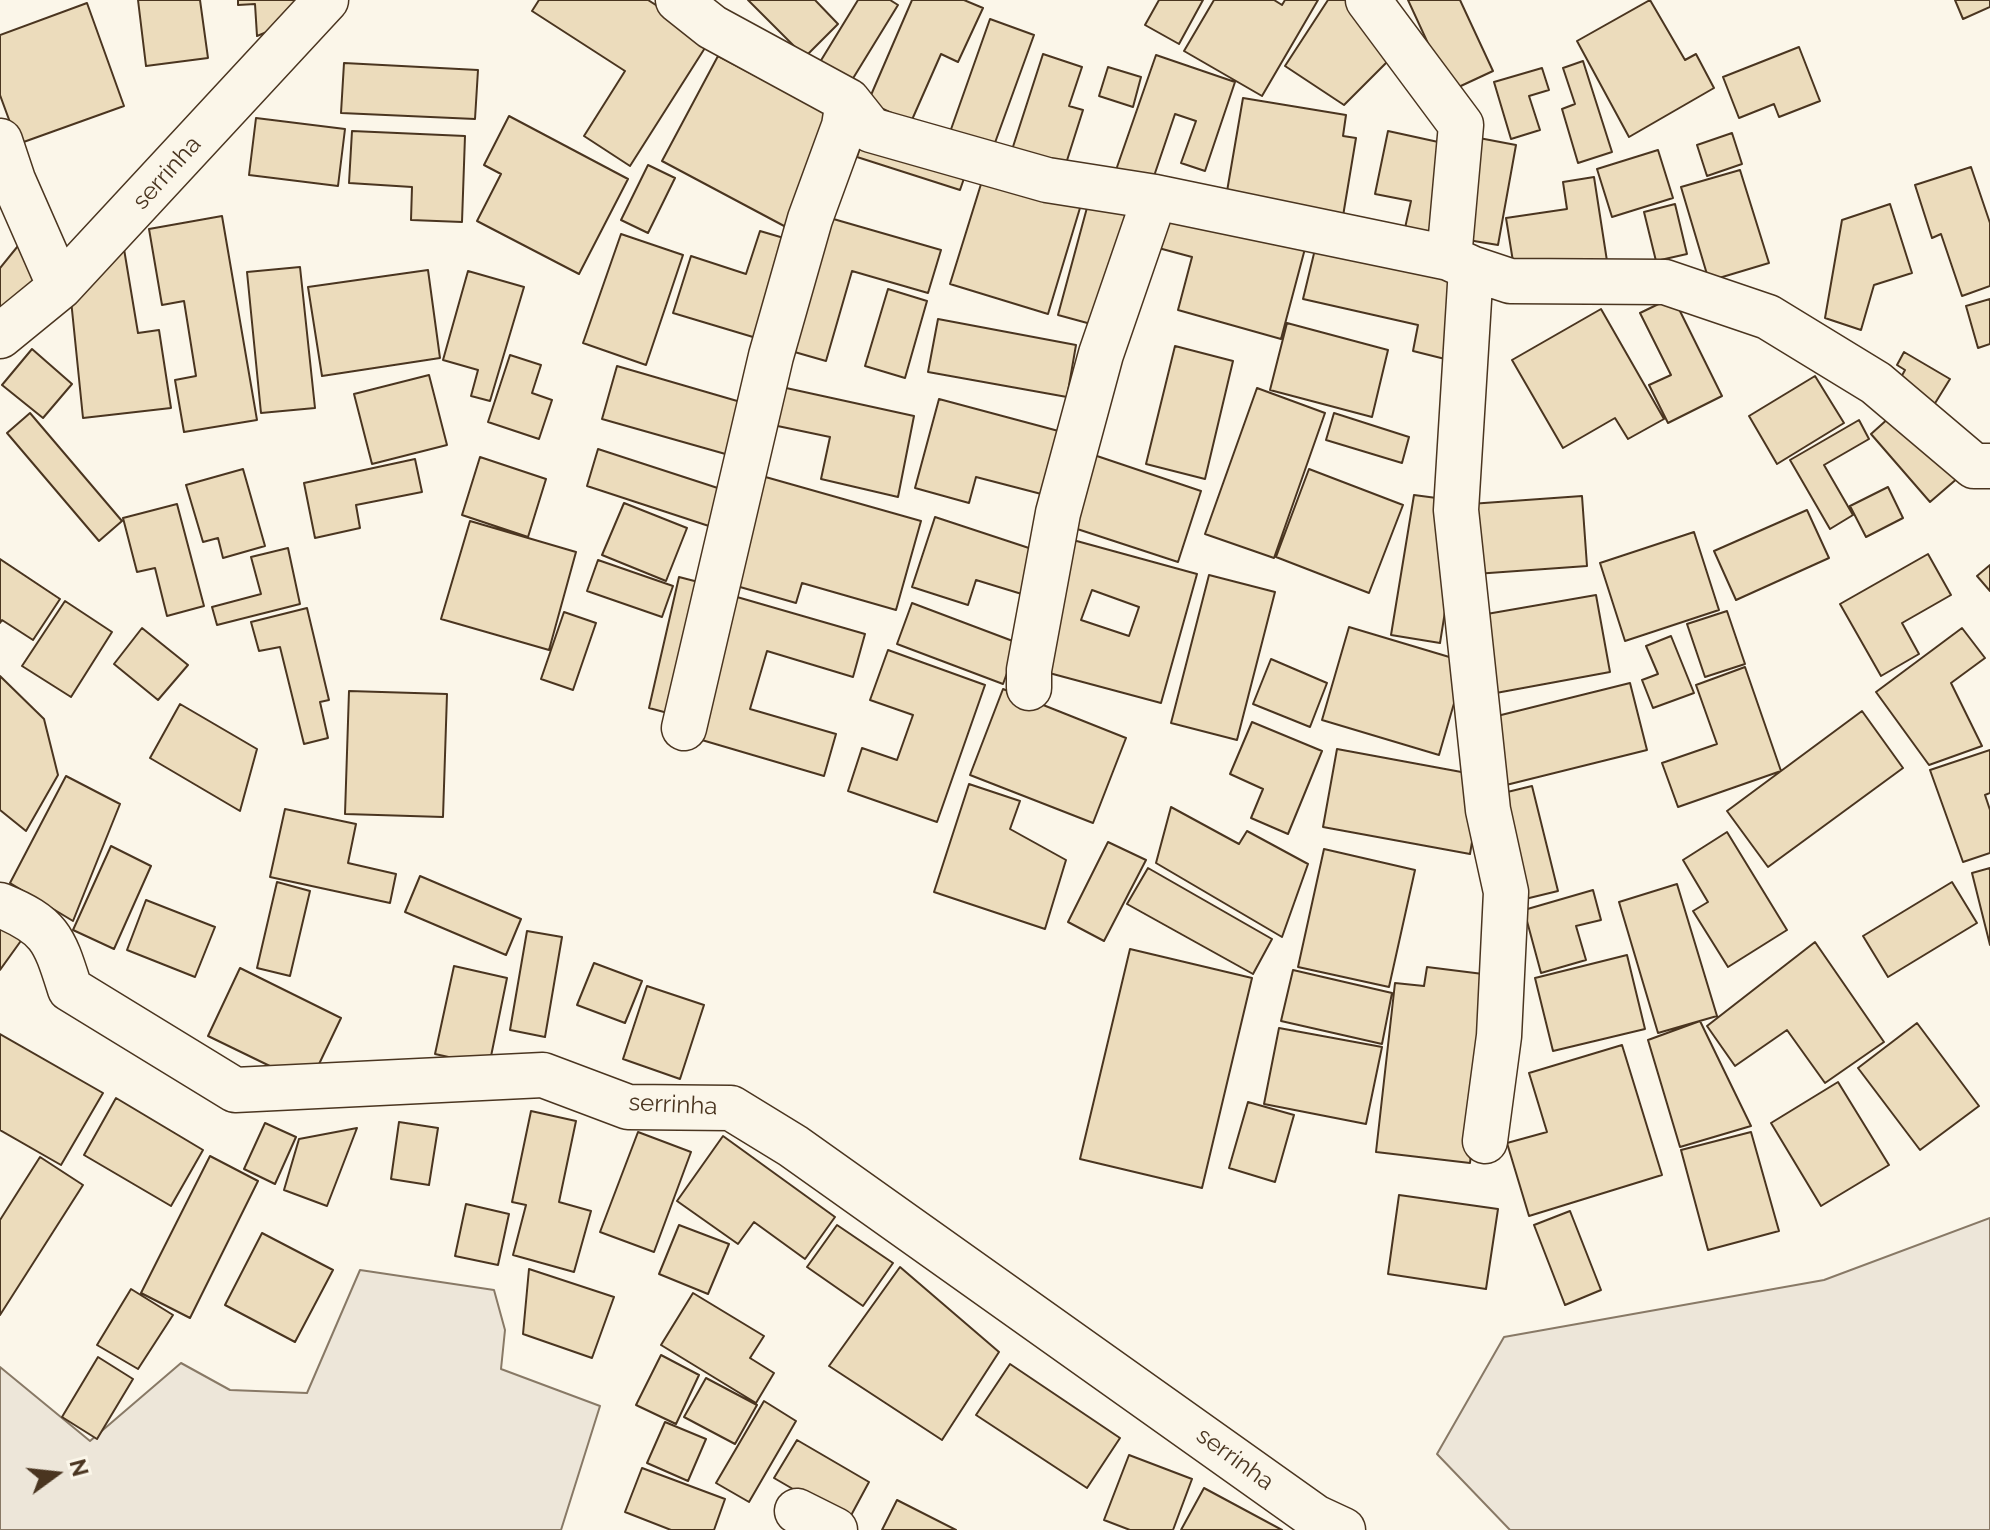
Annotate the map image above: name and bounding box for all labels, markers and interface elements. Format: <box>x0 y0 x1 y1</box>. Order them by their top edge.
street label: serrinha <box>127 130 207 216</box>
street label: serrinha <box>628 1088 718 1122</box>
street label: serrinha <box>1191 1421 1279 1497</box>
north arrow <box>16 1434 96 1514</box>
text: N <box>64 1456 94 1479</box>

